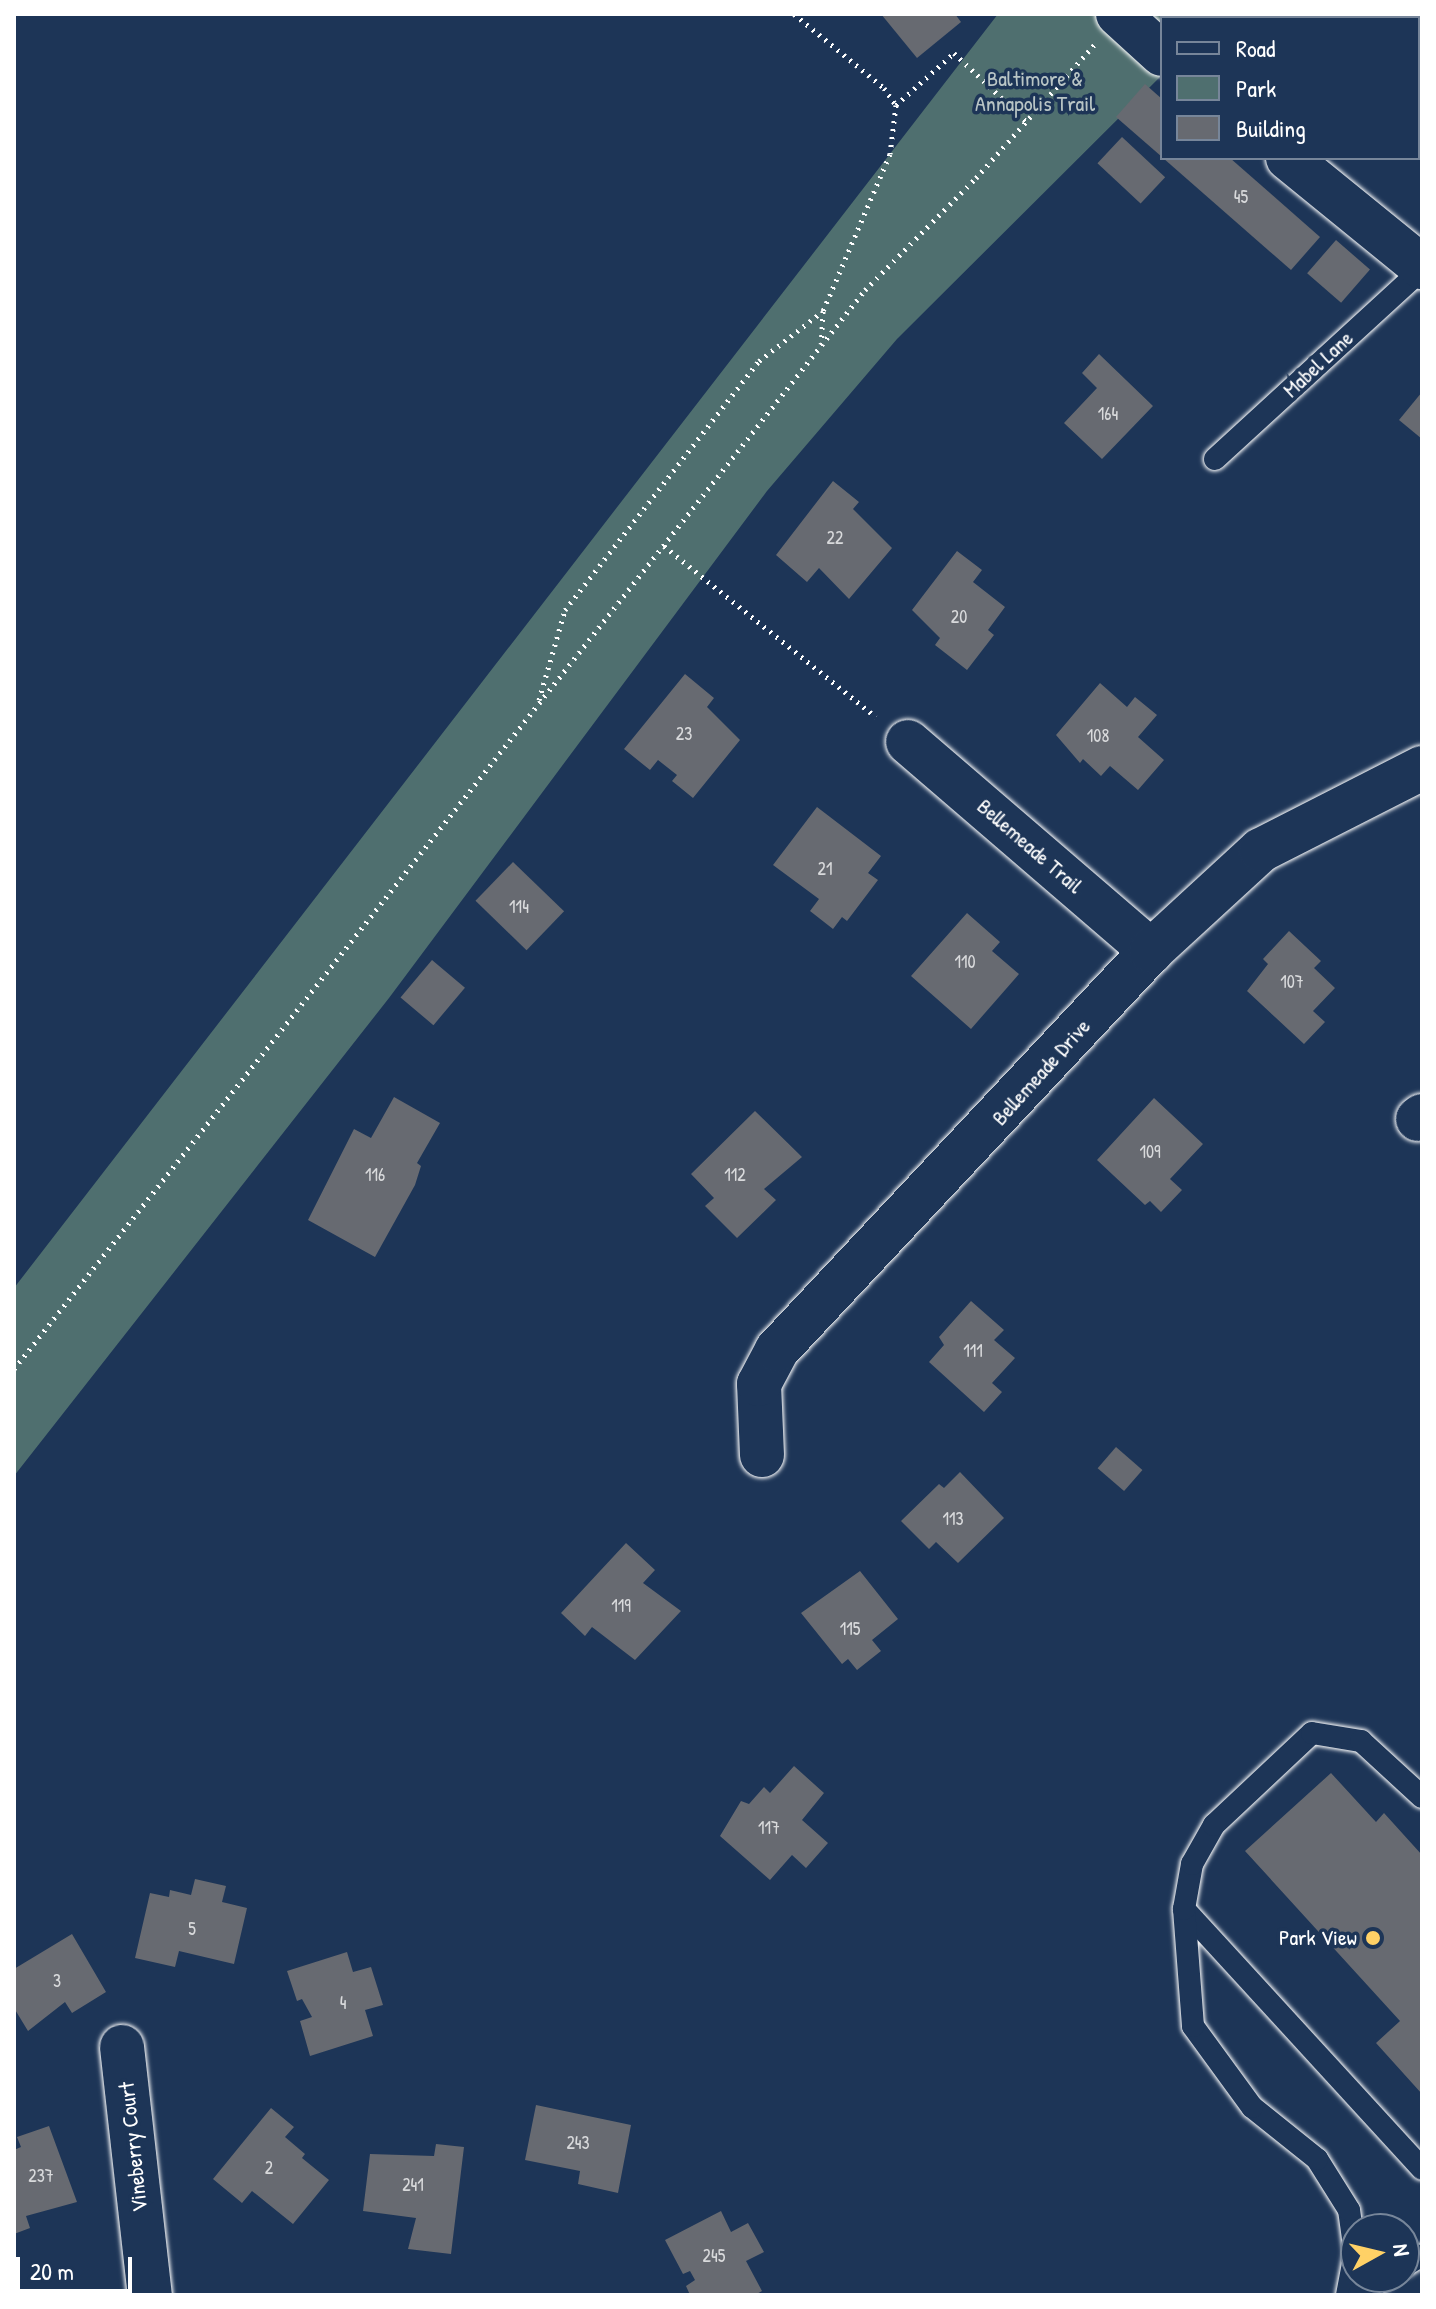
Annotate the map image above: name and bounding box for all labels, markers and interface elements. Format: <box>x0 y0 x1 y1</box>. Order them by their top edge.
legend <box>1160 16 1420 160</box>
text: Road <box>1236 32 1275 64</box>
park label: Baltimore & Annapolis Trail <box>975 65 1095 116</box>
text: Park <box>1236 72 1276 104</box>
text: Building <box>1236 112 1306 144</box>
house number: 45 <box>1234 186 1248 208</box>
street label: Mabel Lane <box>1278 325 1358 403</box>
house number: 164 <box>1098 403 1118 425</box>
house number: 22 <box>827 527 843 549</box>
house number: 20 <box>951 606 967 628</box>
house number: 23 <box>676 723 692 745</box>
house number: 108 <box>1087 725 1109 747</box>
street label: Bellemeade Trail <box>972 793 1088 899</box>
house number: 21 <box>818 858 832 880</box>
house number: 114 <box>509 896 529 918</box>
house number: 110 <box>954 951 976 973</box>
house number: 107 <box>1280 971 1304 993</box>
street label: Bellemeade Drive <box>986 1013 1096 1131</box>
house number: 109 <box>1139 1141 1161 1163</box>
house number: 116 <box>365 1164 385 1186</box>
house number: 112 <box>724 1164 746 1186</box>
house number: 111 <box>963 1340 983 1362</box>
house number: 113 <box>942 1508 964 1530</box>
house number: 119 <box>611 1595 631 1617</box>
house number: 115 <box>840 1618 860 1640</box>
house number: 117 <box>758 1817 780 1839</box>
house number: 5 <box>188 1918 196 1940</box>
place label: Park View <box>1279 1925 1357 1951</box>
marker: Park View <box>1364 1929 1382 1947</box>
house number: 3 <box>53 1970 61 1992</box>
house number: 4 <box>340 1992 346 2014</box>
street label: Vineberry Court <box>113 2081 153 2213</box>
house number: 243 <box>566 2132 590 2154</box>
house number: 2 <box>265 2157 273 2179</box>
house number: 237 <box>28 2165 54 2187</box>
house number: 241 <box>402 2174 424 2196</box>
north arrow <box>1340 2213 1420 2293</box>
scale bar <box>20 2241 136 2291</box>
text: N <box>1386 2242 1417 2258</box>
house number: 245 <box>703 2245 725 2267</box>
text: 20 m <box>30 2255 74 2287</box>

